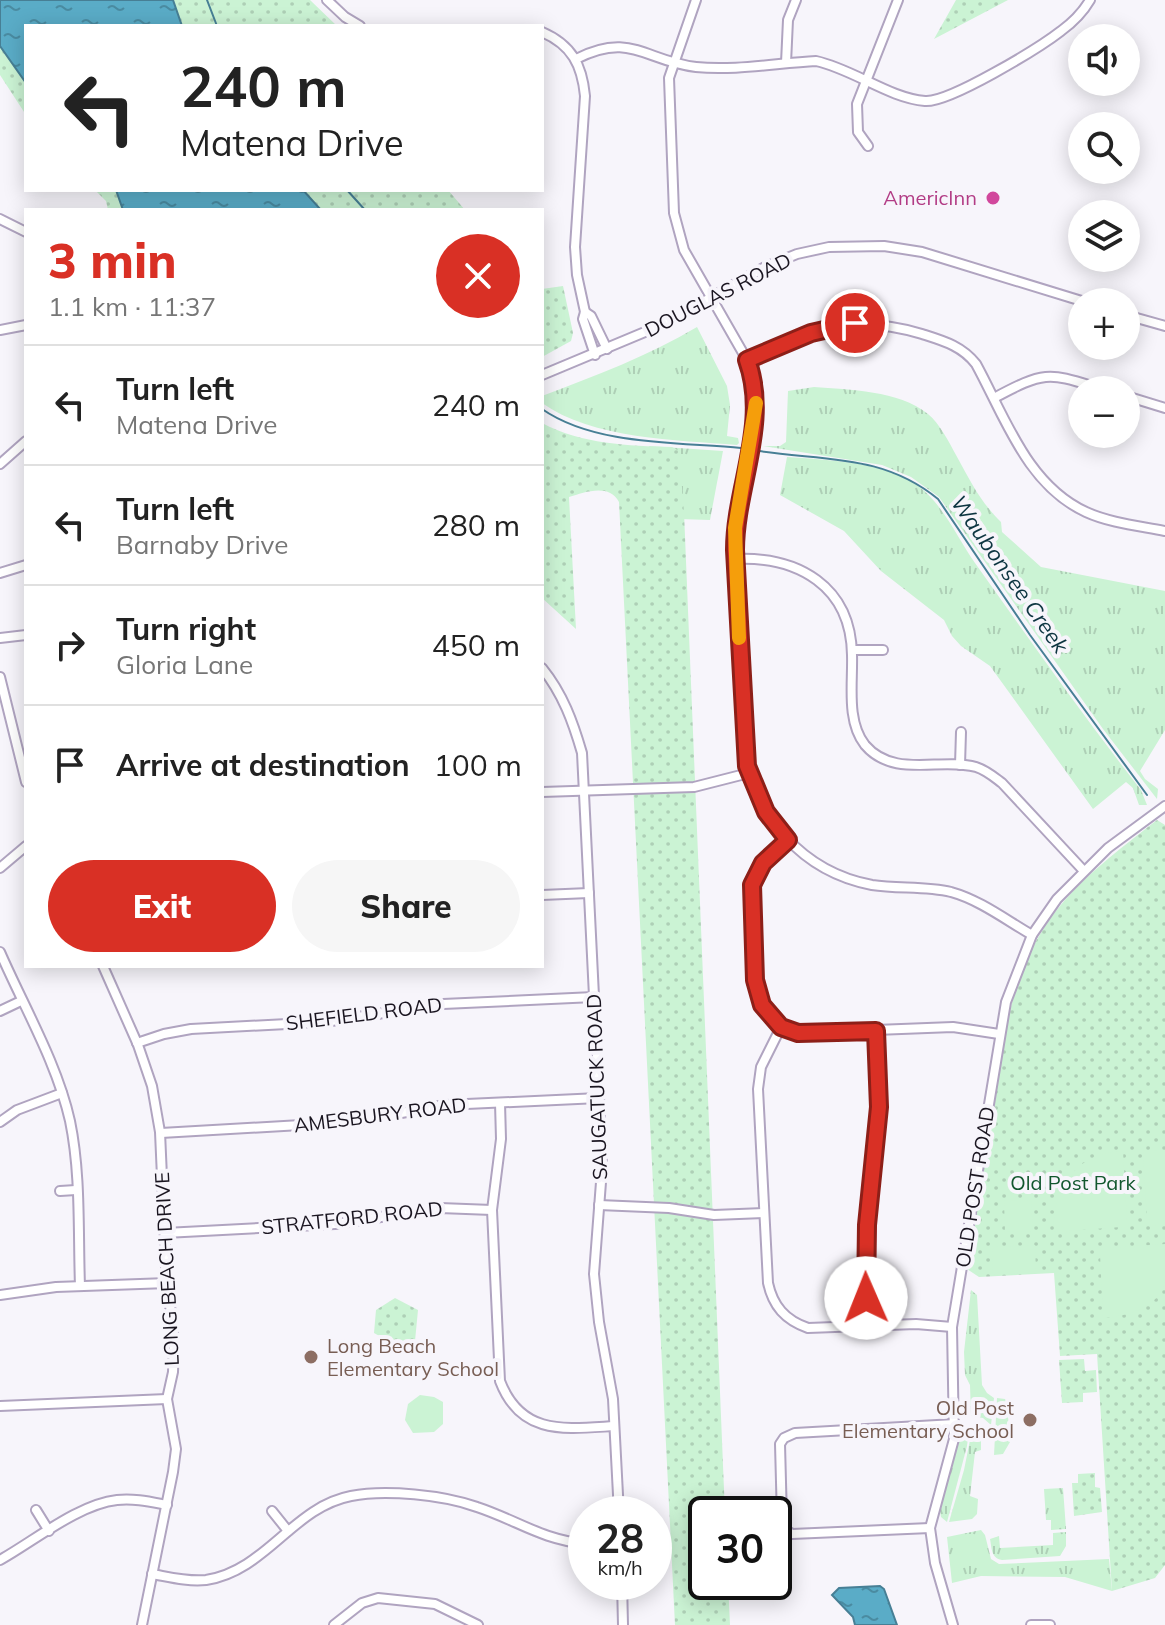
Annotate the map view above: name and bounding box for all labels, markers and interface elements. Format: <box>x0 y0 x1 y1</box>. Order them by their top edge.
map controls <box>1068 24 1140 448</box>
button: sound <box>1068 24 1140 96</box>
text: 240 m <box>180 51 347 121</box>
icon: left <box>48 56 152 160</box>
button: search <box>1068 112 1140 184</box>
text: Matena Drive <box>180 120 404 165</box>
place label: AmericInn <box>883 185 977 210</box>
marker: AmericInn <box>984 189 1002 207</box>
button: layers <box>1068 200 1140 272</box>
text: 3 min <box>48 230 177 290</box>
button: close <box>436 234 520 318</box>
street label: DOUGLAS ROAD <box>640 247 795 342</box>
button: + <box>1068 288 1140 360</box>
pin <box>821 289 889 357</box>
text: 1.1 km · 11:37 <box>48 290 216 323</box>
icon: arrive <box>833 301 877 345</box>
text: Turn left <box>116 370 234 408</box>
button: − <box>1068 376 1140 448</box>
icon: left <box>48 383 92 427</box>
text: 240 m <box>432 386 520 424</box>
text: Matena Drive <box>116 408 277 441</box>
text: Turn left <box>116 490 234 528</box>
water label: Waubonsee Creek <box>945 490 1075 659</box>
icon: left <box>48 503 92 547</box>
text: 280 m <box>432 506 520 544</box>
text: Barnaby Drive <box>116 528 288 561</box>
text: Turn right <box>116 610 256 648</box>
icon: right <box>48 623 92 667</box>
text: 450 m <box>432 626 520 664</box>
text: Gloria Lane <box>116 648 253 681</box>
icon: arrive <box>48 743 92 787</box>
text: Arrive at destination <box>116 746 410 784</box>
text: 100 m <box>434 746 522 784</box>
button: Exit <box>48 860 276 952</box>
button: Share <box>292 860 520 952</box>
street label: SHEFIELD ROAD <box>284 992 444 1035</box>
street label: SAUGATUCK ROAD <box>581 994 612 1181</box>
street label: AMESBURY ROAD <box>292 1092 468 1137</box>
street label: OLD POST ROAD <box>949 1105 1000 1269</box>
park label: Old Post Park <box>1010 1170 1136 1195</box>
street label: LONG BEACH DRIVE <box>149 1172 184 1366</box>
street label: STRATFORD ROAD <box>260 1196 444 1239</box>
position arrow <box>824 1256 908 1340</box>
place label: Long Beach Elementary School <box>327 1333 499 1381</box>
marker: Long Beach Elementary School <box>302 1348 320 1366</box>
place label: Old Post Elementary School <box>842 1395 1014 1443</box>
marker: Old Post Elementary School <box>1021 1411 1039 1429</box>
speed limit sign: 30 <box>688 1496 792 1600</box>
text: 28 <box>596 1513 644 1563</box>
text: km/h <box>597 1555 643 1580</box>

